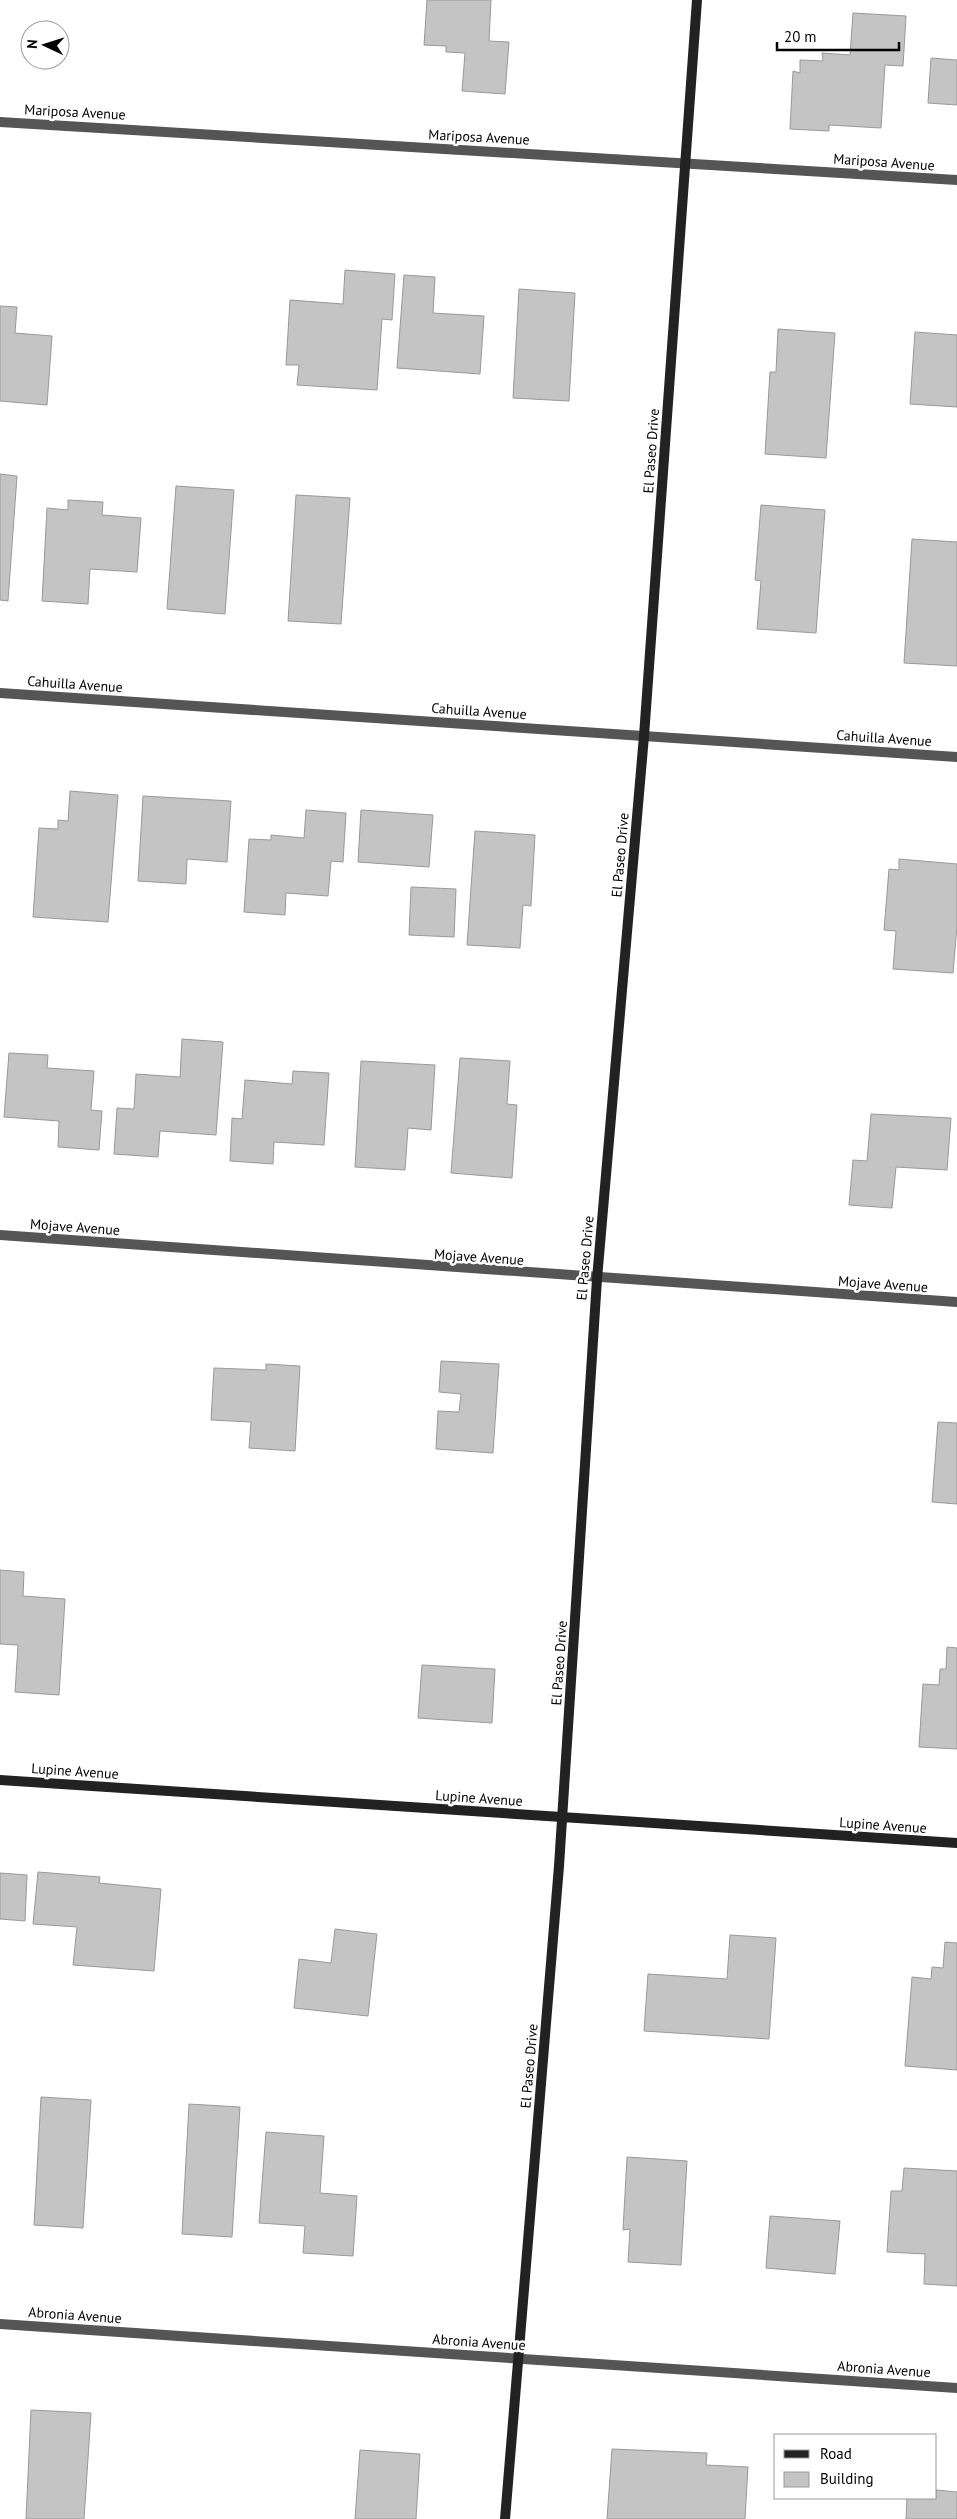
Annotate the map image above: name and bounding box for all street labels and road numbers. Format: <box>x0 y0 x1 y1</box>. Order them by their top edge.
street label: Mariposa Avenue <box>24 100 126 124</box>
street label: Mariposa Avenue <box>428 125 530 149</box>
street label: Mariposa Avenue <box>833 149 935 175</box>
street label: El Paseo Drive <box>639 408 663 494</box>
street label: Cahuilla Avenue <box>27 672 123 696</box>
street label: Cahuilla Avenue <box>431 699 527 723</box>
street label: Cahuilla Avenue <box>836 726 932 750</box>
street label: El Paseo Drive <box>607 812 633 898</box>
street label: Mojave Avenue <box>29 1215 121 1239</box>
street label: El Paseo Drive <box>572 1215 598 1301</box>
street label: Mojave Avenue <box>433 1245 525 1269</box>
street label: Mojave Avenue <box>837 1272 929 1296</box>
street label: El Paseo Drive <box>547 1620 571 1706</box>
street label: Lupine Avenue <box>31 1759 119 1783</box>
street label: Lupine Avenue <box>435 1786 523 1810</box>
street label: Lupine Avenue <box>839 1813 927 1837</box>
street label: El Paseo Drive <box>516 2023 542 2109</box>
street label: Abronia Avenue <box>28 2303 122 2327</box>
street label: Abronia Avenue <box>432 2330 526 2354</box>
street label: Abronia Avenue <box>837 2357 931 2381</box>

